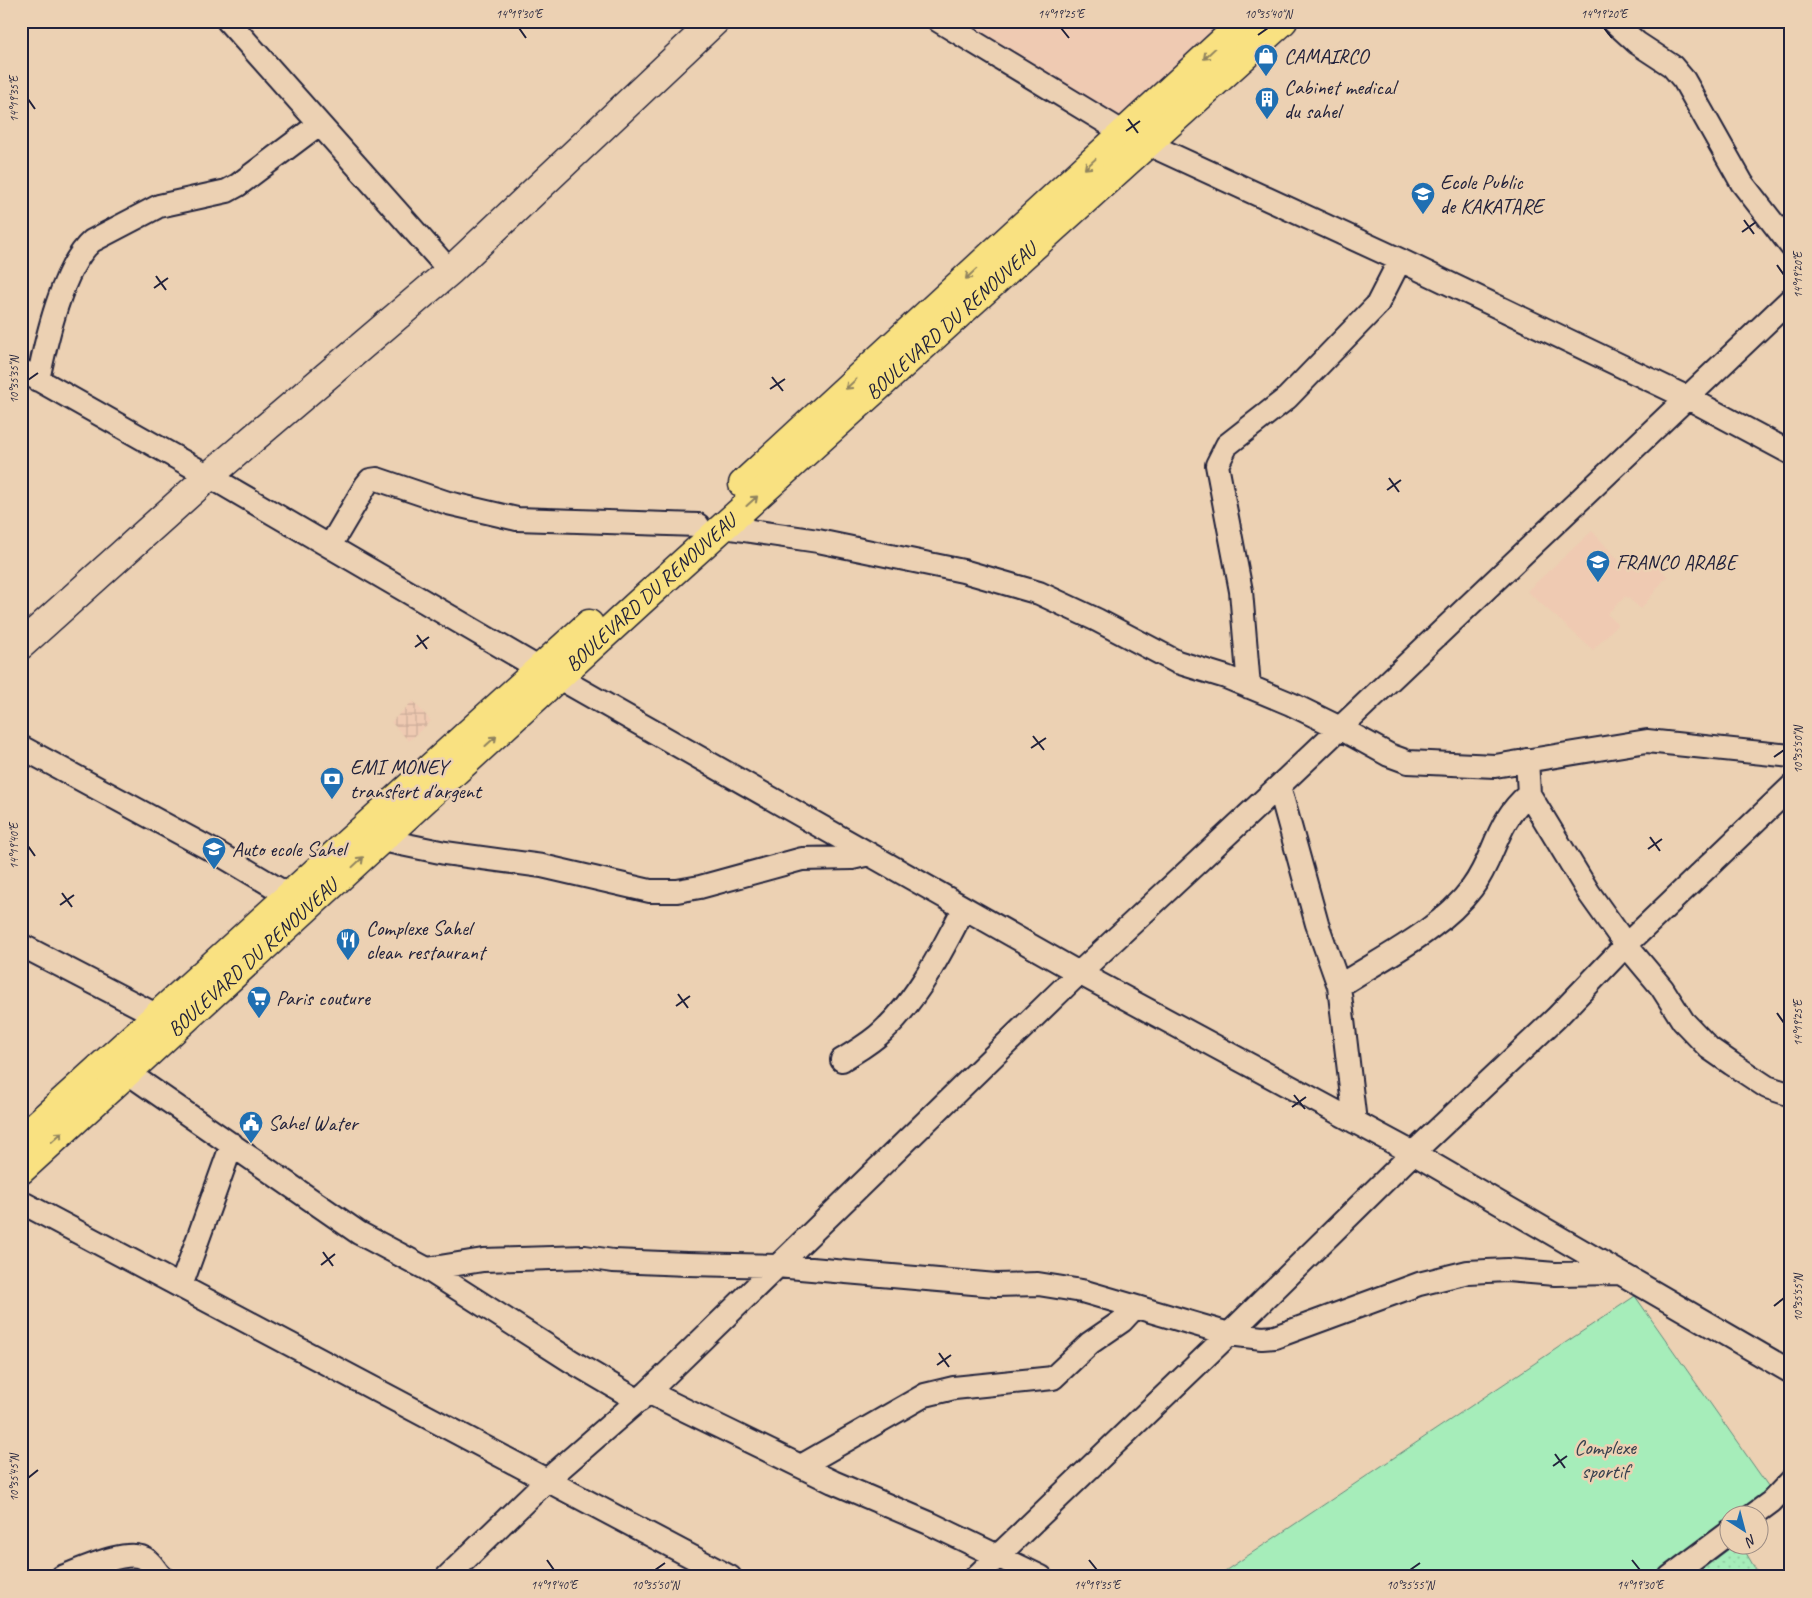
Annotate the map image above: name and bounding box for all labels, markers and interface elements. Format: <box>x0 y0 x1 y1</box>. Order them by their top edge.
text: 14°19'30"E <box>496 6 544 22</box>
text: 14°19'25"E <box>1038 6 1086 22</box>
text: 10°35'40"N <box>1244 6 1293 22</box>
text: 14°19'20"E <box>1581 6 1629 22</box>
shop icon: CAMAIRCO <box>1253 43 1279 77</box>
place label: CAMAIRCO <box>1284 43 1371 69</box>
one-way arrow <box>1203 48 1216 60</box>
text: 14°19'35"E <box>6 74 22 122</box>
place label: Cabinet medical du sahel <box>1284 74 1399 124</box>
building icon: Cabinet medical du sahel <box>1254 86 1280 120</box>
one-way arrow <box>1084 158 1097 170</box>
place label: Ecole Public de KAKATARE <box>1440 169 1546 219</box>
school or university icon: Ecole Public de KAKATARE <box>1410 181 1436 215</box>
street label: BOULEVARD DU RENOUVEAU <box>860 235 1045 405</box>
text: 14°19'20"E <box>1790 250 1806 298</box>
one-way arrow <box>964 269 977 280</box>
text: 10°35'35"N <box>6 355 22 404</box>
one-way arrow <box>845 378 858 390</box>
one-way arrow <box>746 495 759 507</box>
street label: BOULEVARD DU RENOUVEAU <box>560 506 744 677</box>
school or university icon: FRANCO ARABE <box>1585 549 1611 583</box>
place label: FRANCO ARABE <box>1616 549 1739 575</box>
text: 10°35'50"N <box>1790 725 1806 774</box>
one-way arrow <box>484 735 497 747</box>
place label: EMI MONEY transfert d'argent <box>350 754 483 804</box>
bank icon: EMI MONEY transfert d'argent <box>319 766 345 800</box>
text: 14°19'40"E <box>6 821 22 869</box>
school or university icon: Auto ecole Sahel <box>201 836 227 870</box>
place label: Auto ecole Sahel <box>232 836 349 862</box>
one-way arrow <box>351 856 364 868</box>
street label: BOULEVARD DU RENOUVEAU <box>162 871 346 1042</box>
place label: Complexe Sahel clean restaurant <box>366 915 488 965</box>
restaurant icon: Complexe Sahel clean restaurant <box>335 927 361 961</box>
supermarket icon: Paris couture <box>246 985 272 1019</box>
place label: Paris couture <box>276 985 371 1011</box>
text: 14°19'25"E <box>1790 998 1806 1046</box>
public building icon: Sahel Water <box>238 1110 264 1144</box>
place label: Sahel Water <box>268 1110 360 1136</box>
one-way arrow <box>51 1132 64 1143</box>
text: 10°35'55"N <box>1790 1273 1806 1322</box>
park label: Complexe sportif <box>1574 1434 1637 1484</box>
text: 10°35'45"N <box>6 1453 22 1502</box>
north arrow <box>1720 1506 1770 1556</box>
text: N <box>1741 1531 1760 1551</box>
text: 14°19'40"E <box>531 1577 579 1593</box>
text: 10°35'50"N <box>631 1577 680 1593</box>
text: 14°19'35"E <box>1074 1577 1122 1593</box>
text: 10°35'55"N <box>1386 1577 1435 1593</box>
text: 14°19'30"E <box>1617 1577 1665 1593</box>

